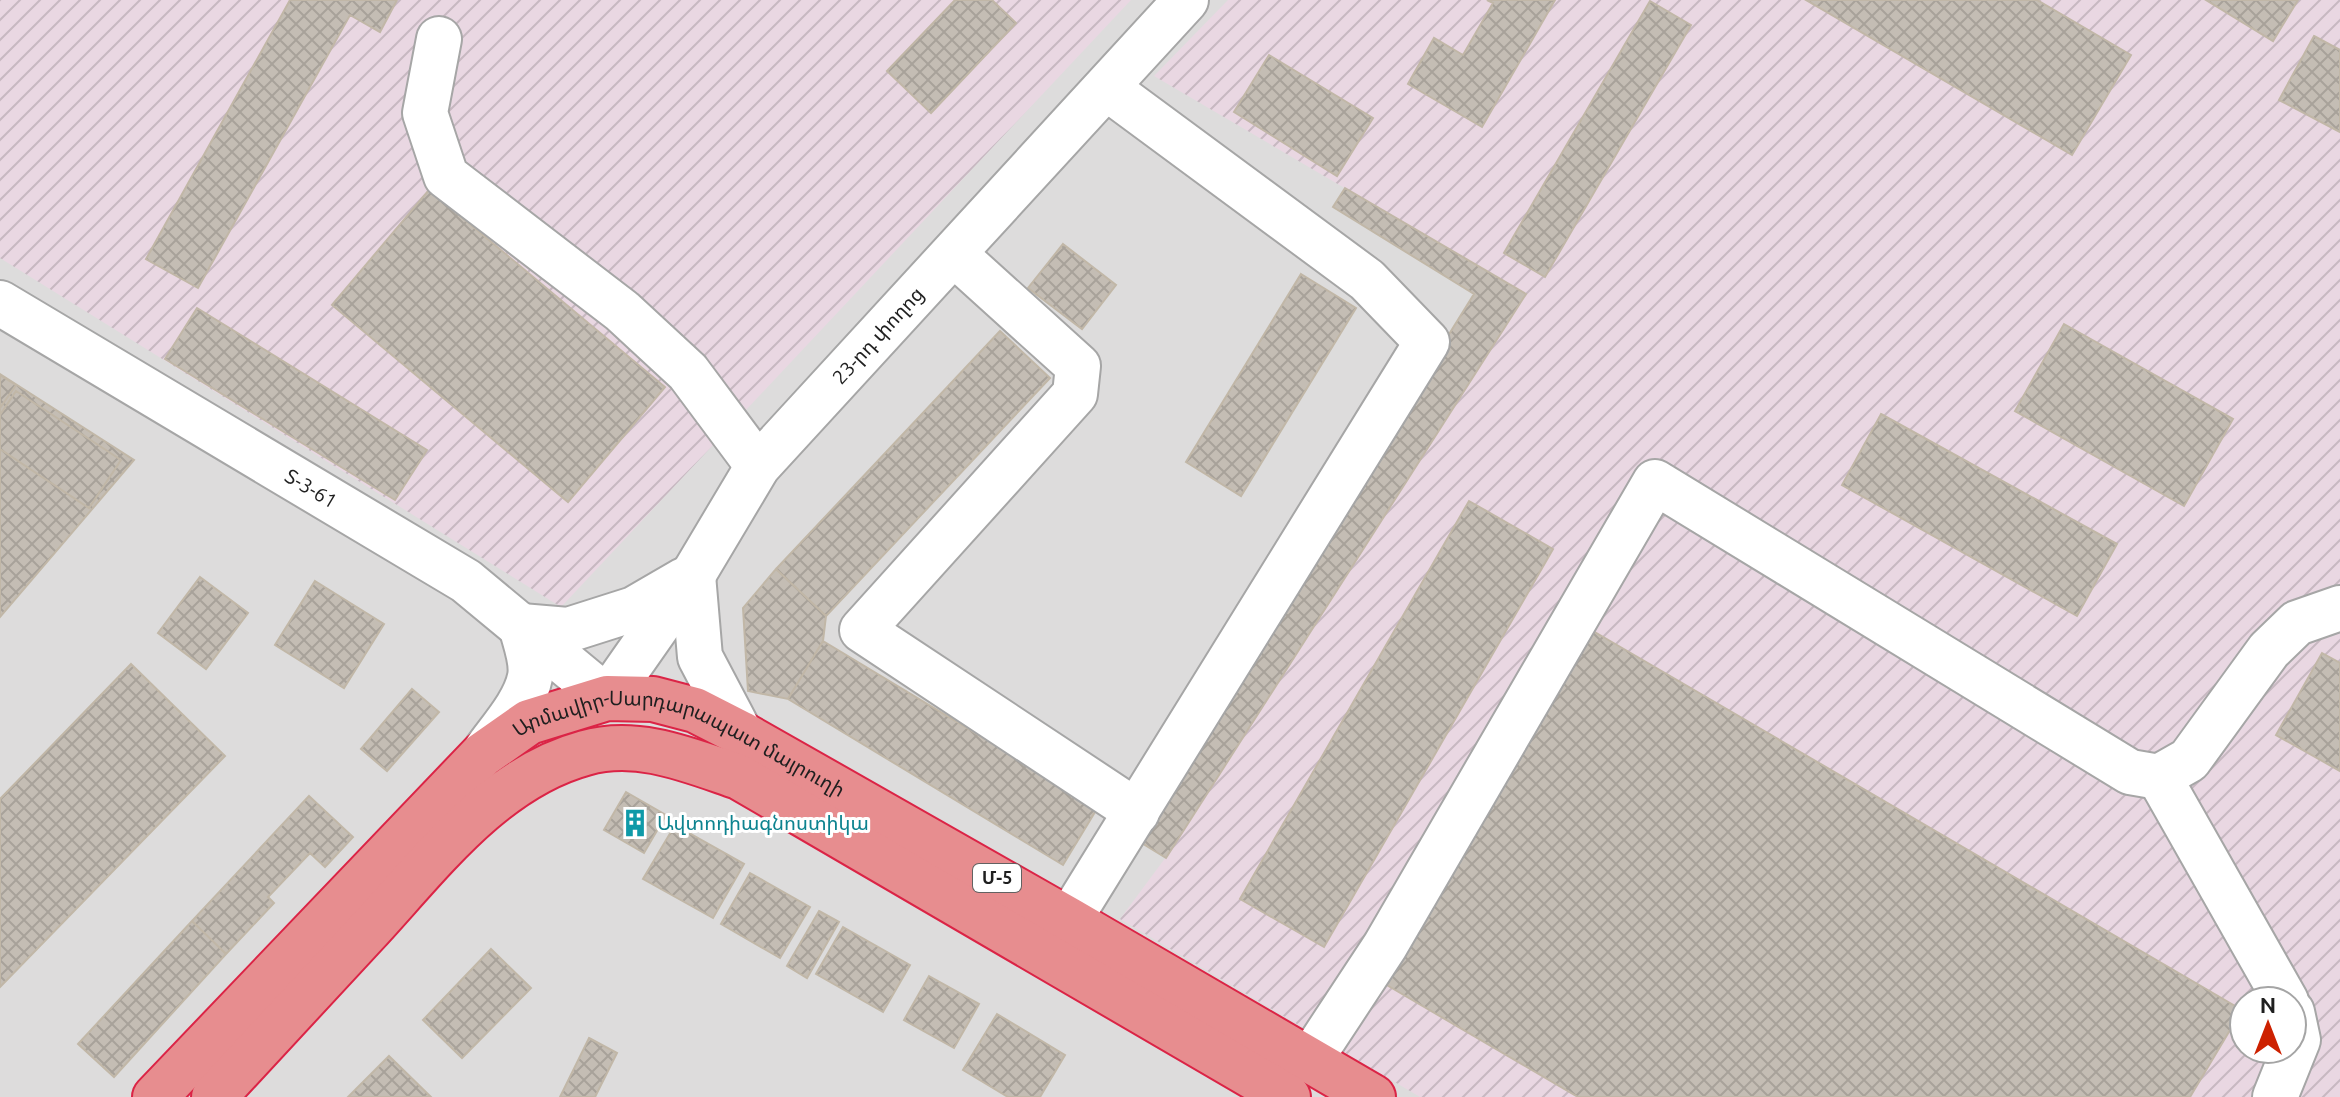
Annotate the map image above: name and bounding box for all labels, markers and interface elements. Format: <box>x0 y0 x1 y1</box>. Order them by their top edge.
street label: 23-րդ փողոց <box>827 282 929 389</box>
street label: Տ-3-61 <box>281 464 341 512</box>
street label: Արմավիր-Սարդարապատ մայրուղի <box>508 686 849 802</box>
building icon: Ավտոդիագնոստիկա <box>620 808 650 838</box>
place label: Ավտոդիագնոստիկա <box>657 811 869 835</box>
road number: Մ-5 <box>973 864 1021 892</box>
north arrow <box>2228 985 2308 1065</box>
text: N <box>2260 992 2276 1017</box>

